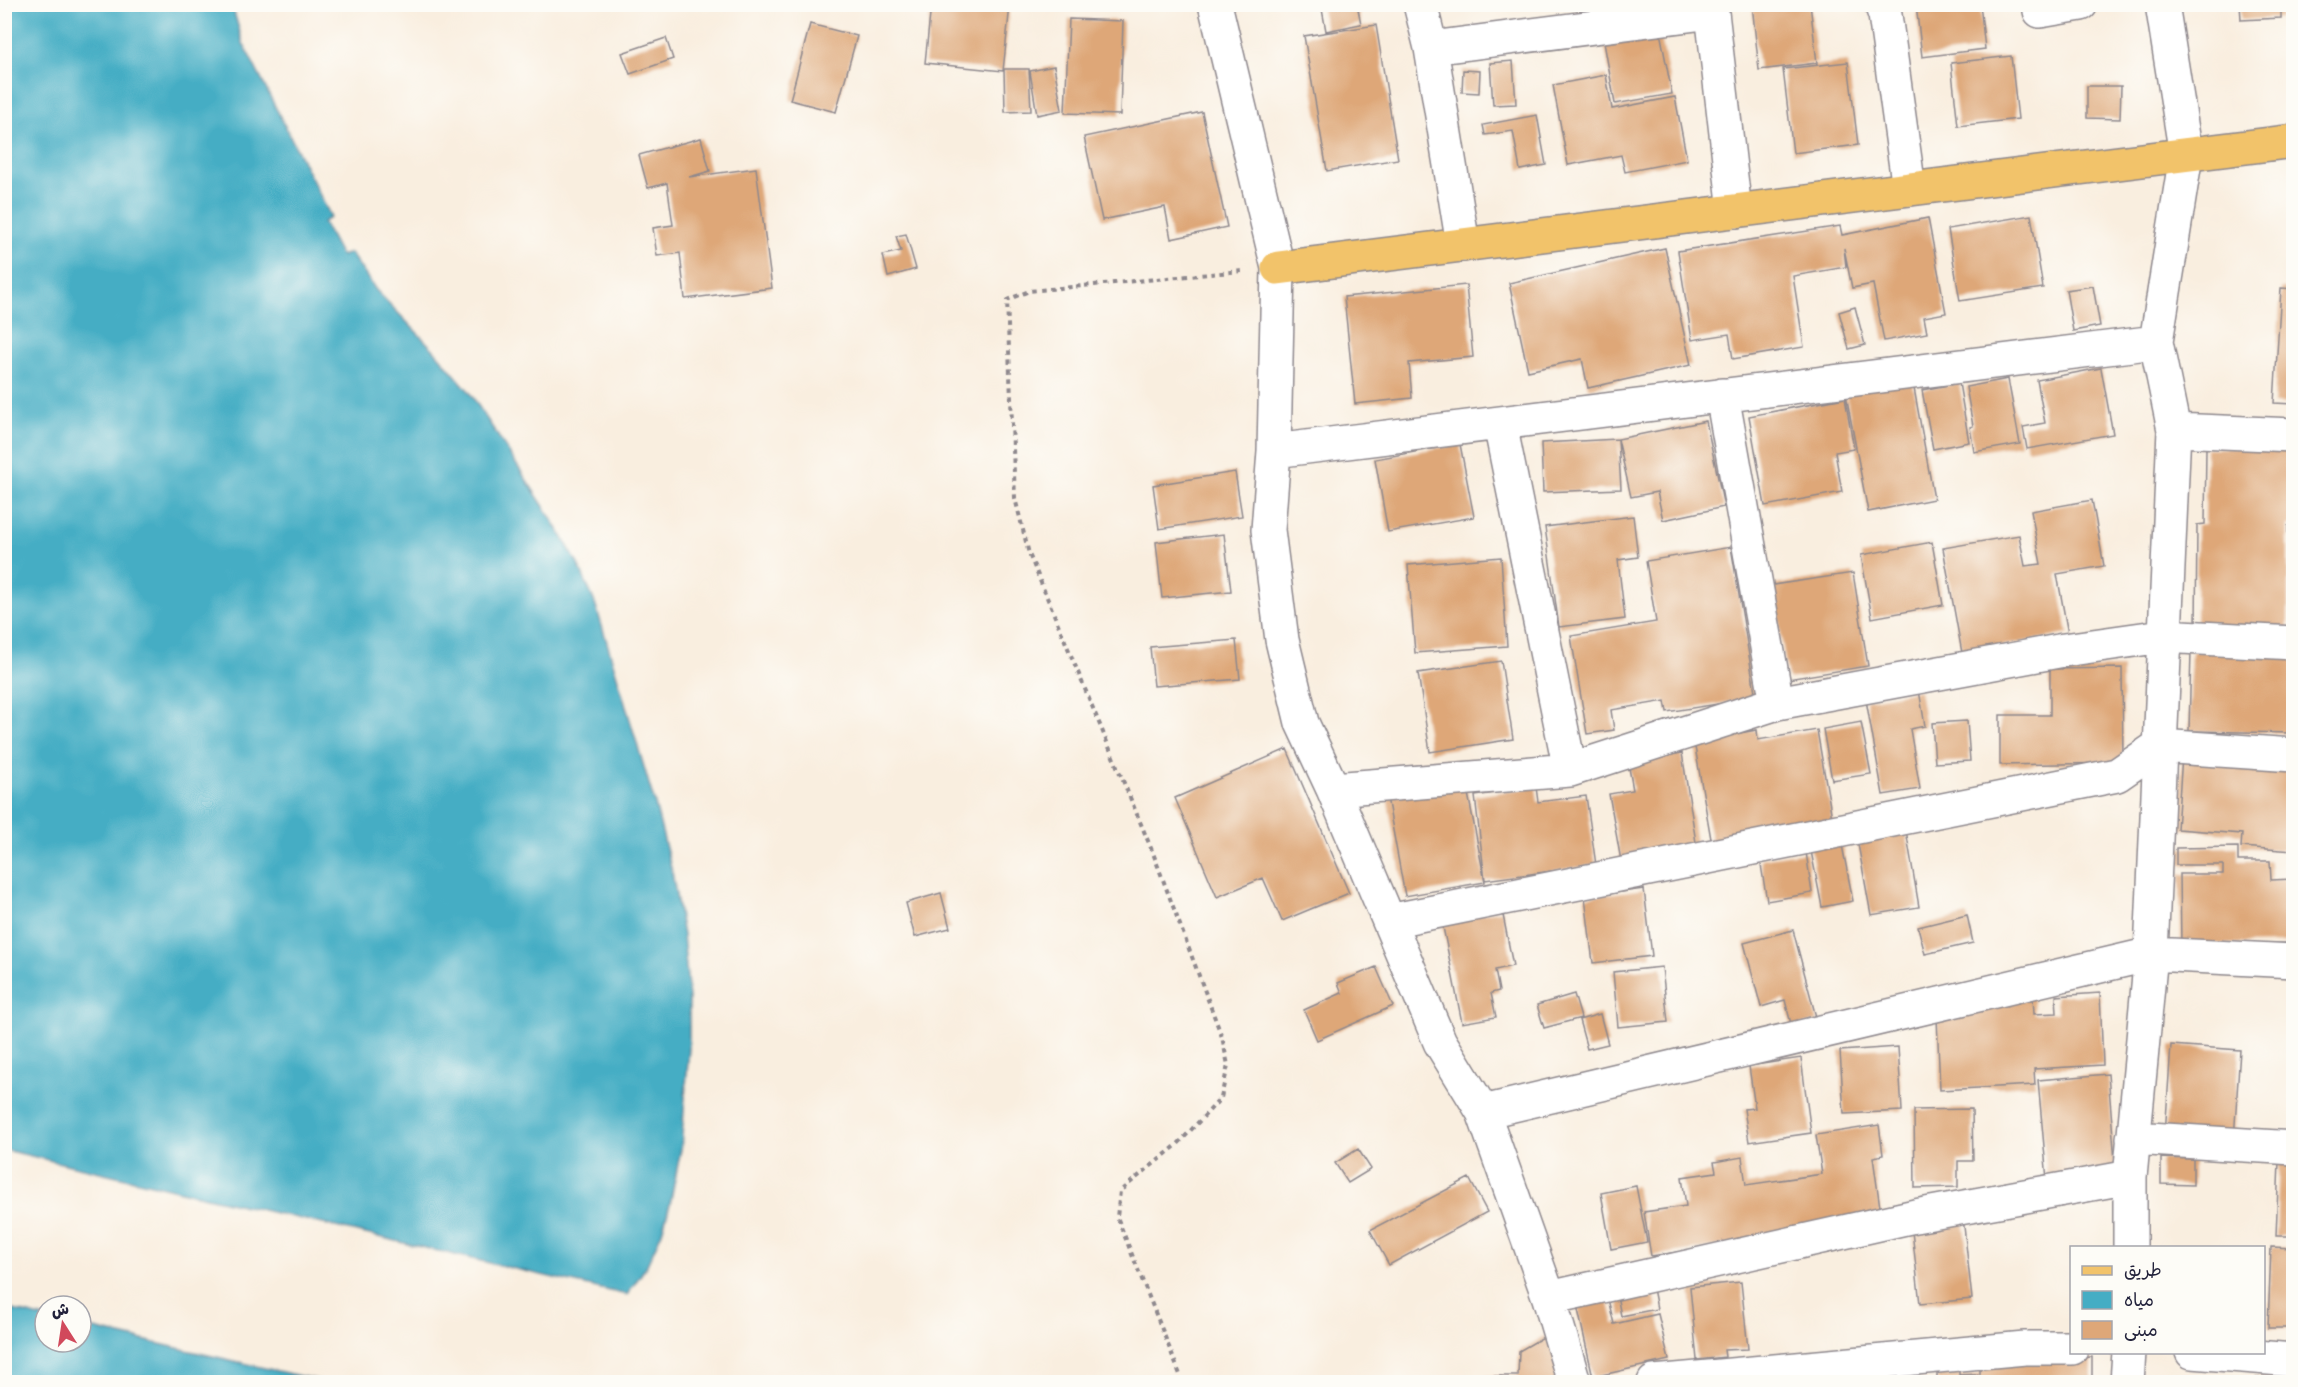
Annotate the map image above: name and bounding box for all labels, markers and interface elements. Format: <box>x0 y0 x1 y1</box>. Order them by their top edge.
legend <box>2070 1246 2265 1354</box>
text: طريق <box>2124 1259 2162 1283</box>
text: مياه <box>2124 1289 2154 1313</box>
north arrow <box>33 1294 93 1354</box>
text: ش <box>49 1299 71 1323</box>
text: مبنى <box>2124 1319 2158 1343</box>

